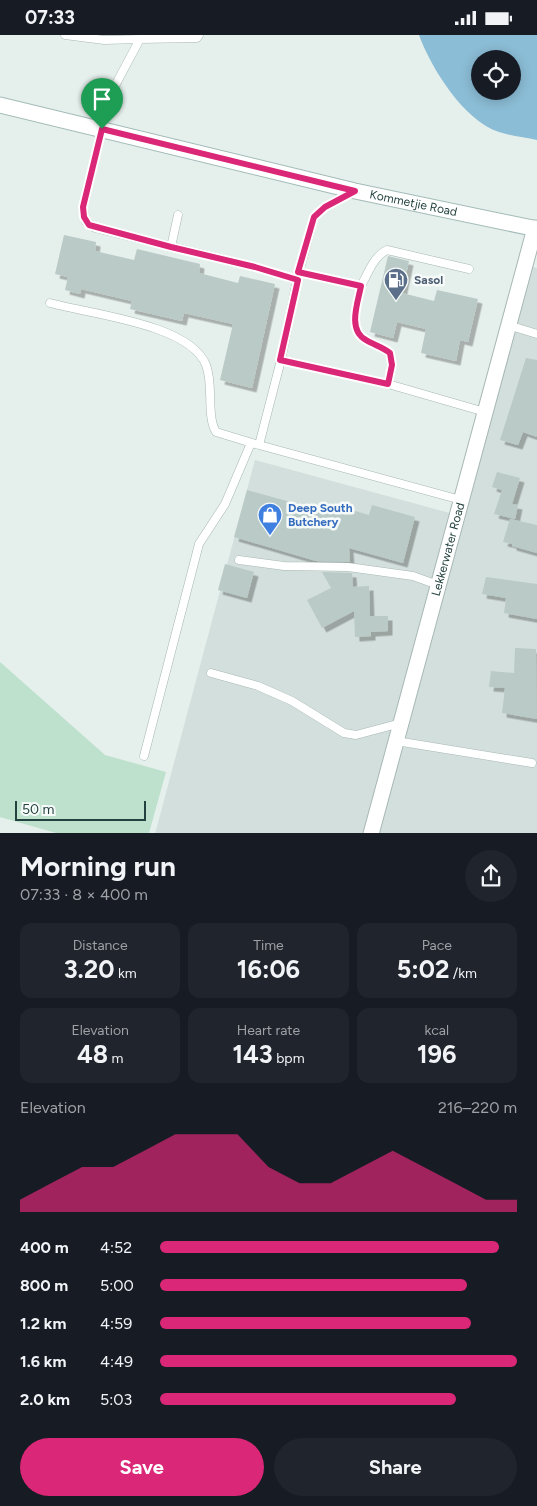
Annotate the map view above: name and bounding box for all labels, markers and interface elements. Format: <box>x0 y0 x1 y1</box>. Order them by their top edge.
text: 07:33 <box>25 6 75 29</box>
map controls <box>471 50 521 100</box>
button: locate <box>471 50 521 100</box>
pin <box>81 78 123 129</box>
icon: arrive <box>88 85 116 113</box>
street label: Kommetjie Road <box>368 187 458 219</box>
fuel station icon: Sasol <box>383 267 409 301</box>
place label: Sasol <box>414 273 443 287</box>
place label: Deep South Butchery <box>288 501 353 529</box>
street label: Lekkerwater Road <box>429 501 467 597</box>
shop icon: Deep South Butchery <box>257 502 283 536</box>
scale bar <box>15 799 146 822</box>
text: 50 m <box>22 801 54 818</box>
text: Morning run <box>20 849 176 883</box>
button: share <box>465 850 517 902</box>
text: 07:33 · 8 × 400 m <box>20 885 148 904</box>
text: Distance <box>73 937 128 954</box>
text: Time <box>253 937 284 954</box>
text: Pace <box>422 937 452 954</box>
text: 3.20 <box>64 954 114 984</box>
text: 16:06 <box>237 954 300 984</box>
text: 5:02 <box>397 954 449 984</box>
text: km <box>114 965 137 982</box>
text: /km <box>449 965 477 982</box>
text: Elevation <box>71 1022 129 1039</box>
text: Heart rate <box>237 1022 300 1039</box>
text: kcal <box>425 1022 449 1039</box>
text: 48 <box>77 1039 108 1069</box>
text: 143 <box>232 1039 273 1069</box>
text: 196 <box>417 1039 457 1069</box>
text: m <box>108 1050 123 1067</box>
text: bpm <box>273 1050 305 1067</box>
text: Elevation <box>20 1098 86 1117</box>
text: 216–220 m <box>438 1098 517 1117</box>
text: 400 m <box>20 1238 69 1257</box>
text: 4:52 <box>100 1238 132 1257</box>
text: 800 m <box>20 1276 68 1295</box>
text: 5:00 <box>100 1276 134 1295</box>
text: 1.2 km <box>20 1314 66 1333</box>
text: 4:59 <box>100 1314 132 1333</box>
text: 1.6 km <box>20 1352 66 1371</box>
text: 4:49 <box>100 1352 133 1371</box>
text: 2.0 km <box>20 1390 70 1409</box>
text: 5:03 <box>100 1390 132 1409</box>
button: Save <box>20 1438 264 1496</box>
button: Share <box>274 1438 517 1496</box>

